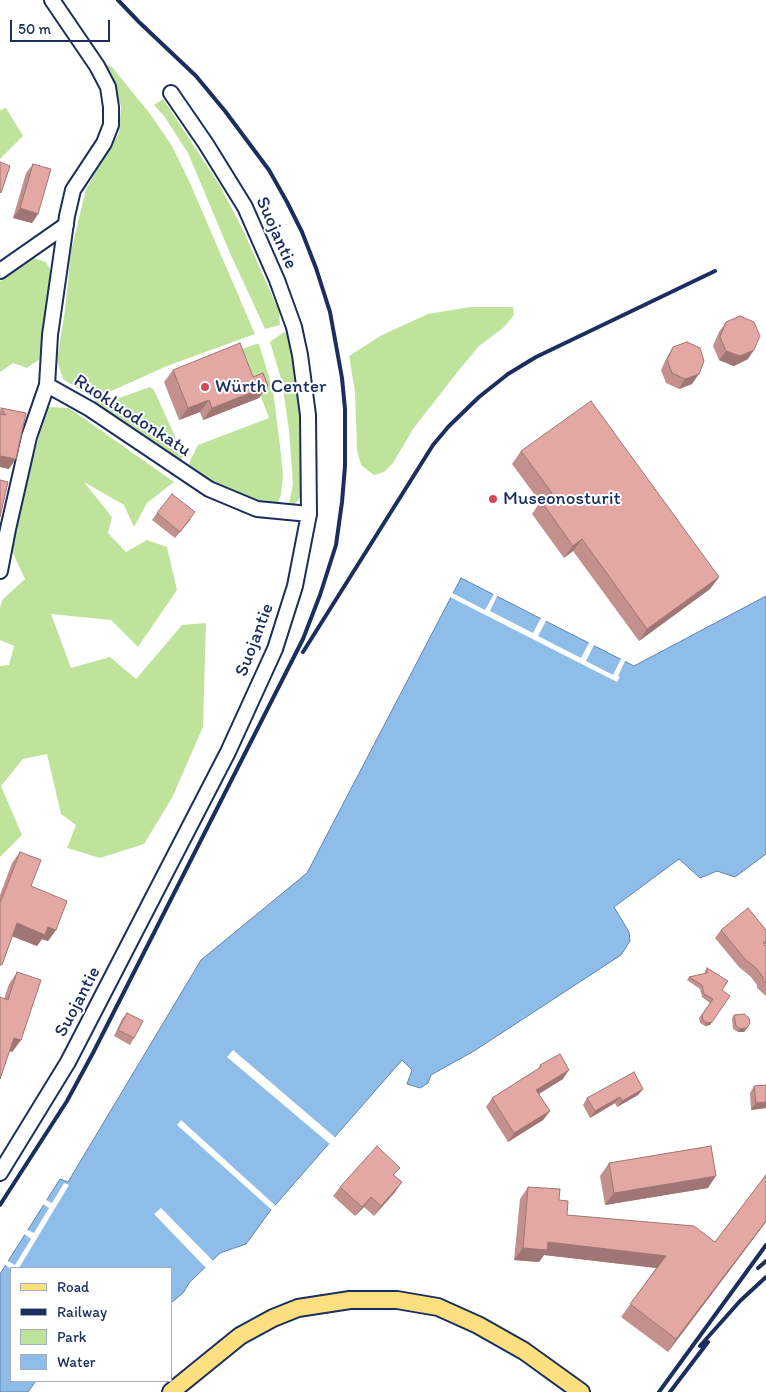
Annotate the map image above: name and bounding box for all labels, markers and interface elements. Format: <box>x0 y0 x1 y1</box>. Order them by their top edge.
scale bar <box>12 10 112 42</box>
text: 50 m <box>18 20 51 38</box>
street label: Suojantie <box>250 193 302 273</box>
street label: Ruokluodonkatu <box>69 370 195 462</box>
place label: Würth Center <box>215 376 326 398</box>
marker: Würth Center <box>199 381 211 393</box>
place label: Museonosturit <box>503 488 621 510</box>
marker: Museonosturit <box>487 493 499 505</box>
street label: Suojantie <box>231 600 279 680</box>
street label: Suojantie <box>50 963 106 1041</box>
legend <box>10 1267 172 1382</box>
text: Road <box>57 1278 89 1296</box>
text: Railway <box>57 1303 107 1321</box>
text: Park <box>57 1328 87 1346</box>
text: Water <box>57 1353 95 1371</box>

